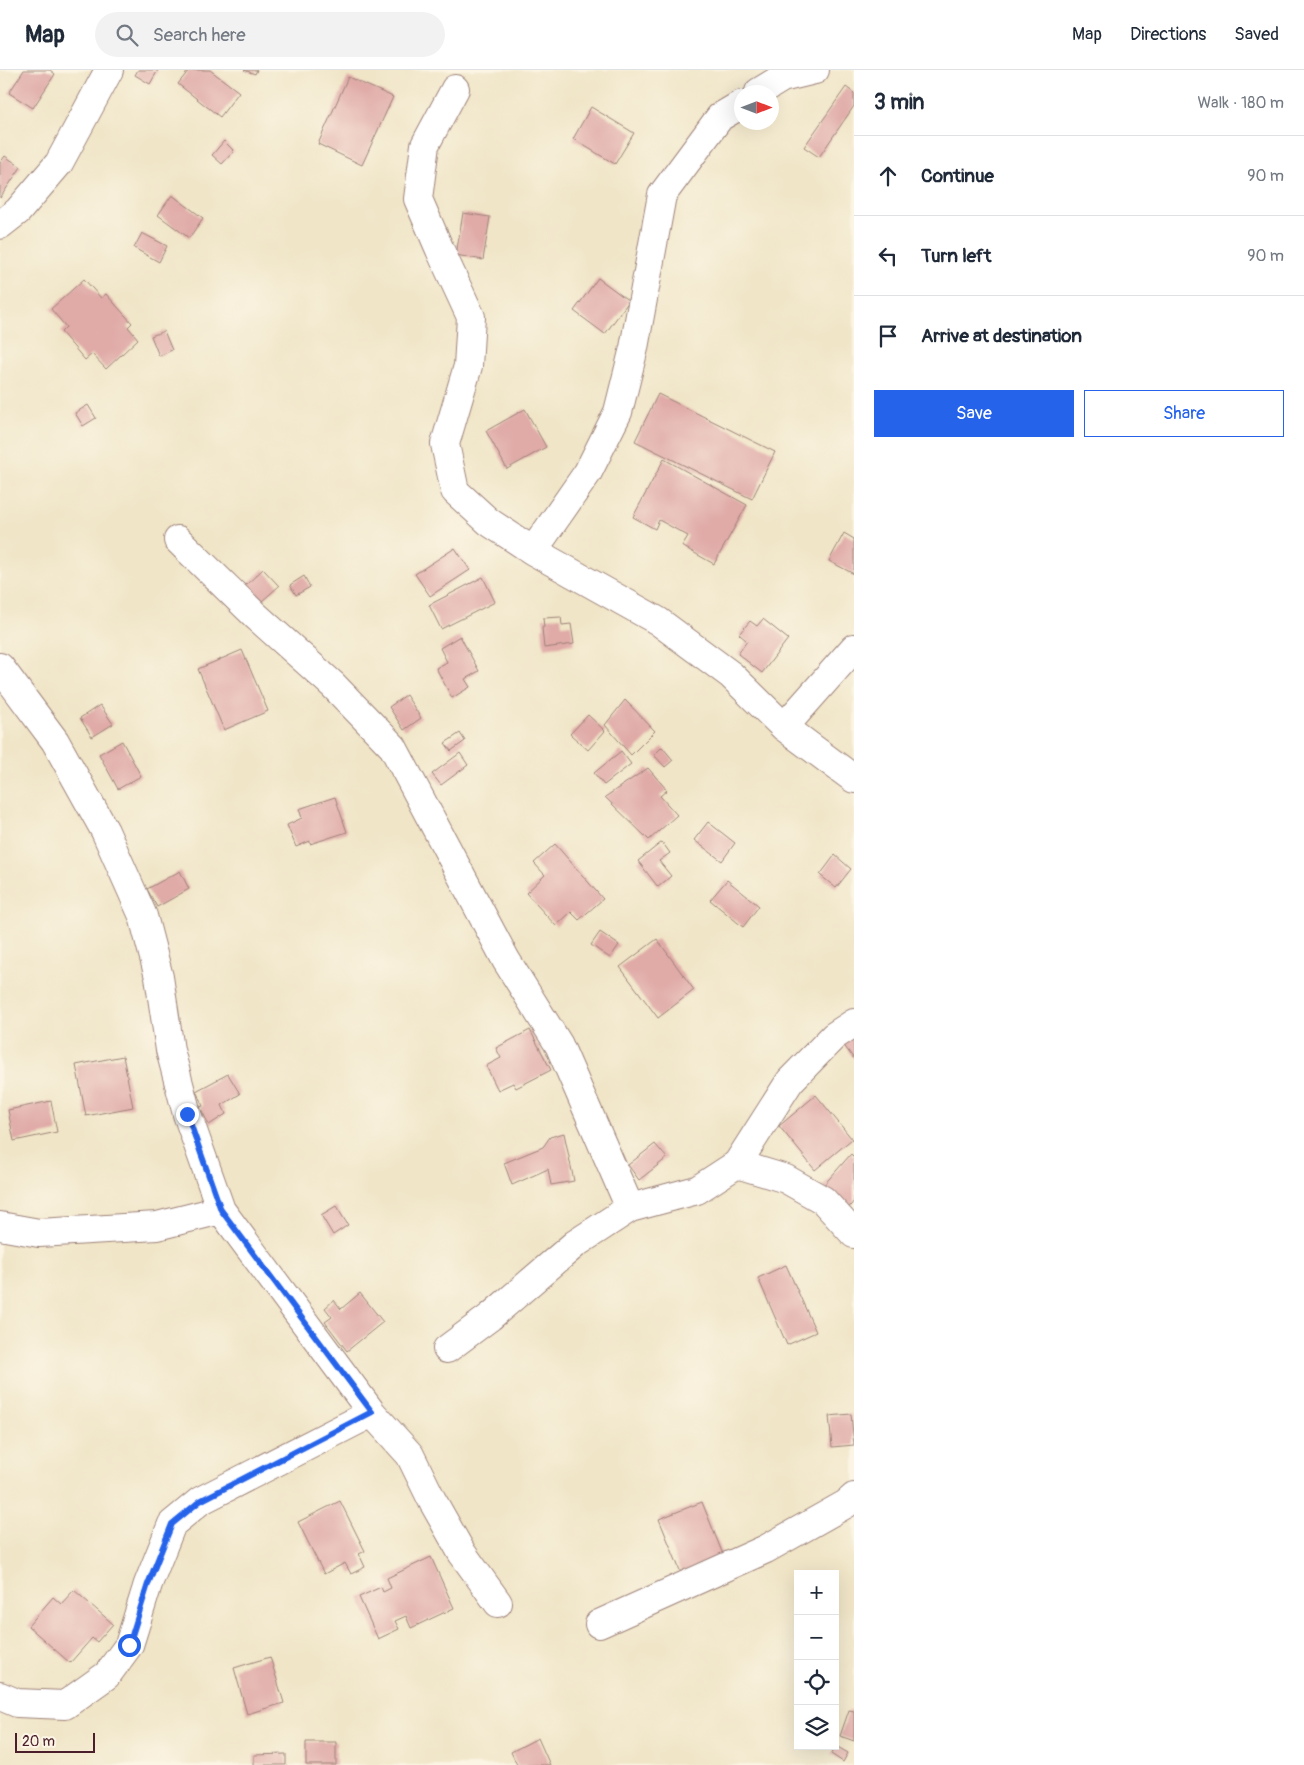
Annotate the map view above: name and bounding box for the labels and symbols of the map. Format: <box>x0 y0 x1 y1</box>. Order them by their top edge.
north arrow <box>734 85 779 130</box>
route end <box>176 1103 199 1126</box>
route start <box>118 1634 141 1657</box>
scale bar <box>15 1730 95 1753</box>

